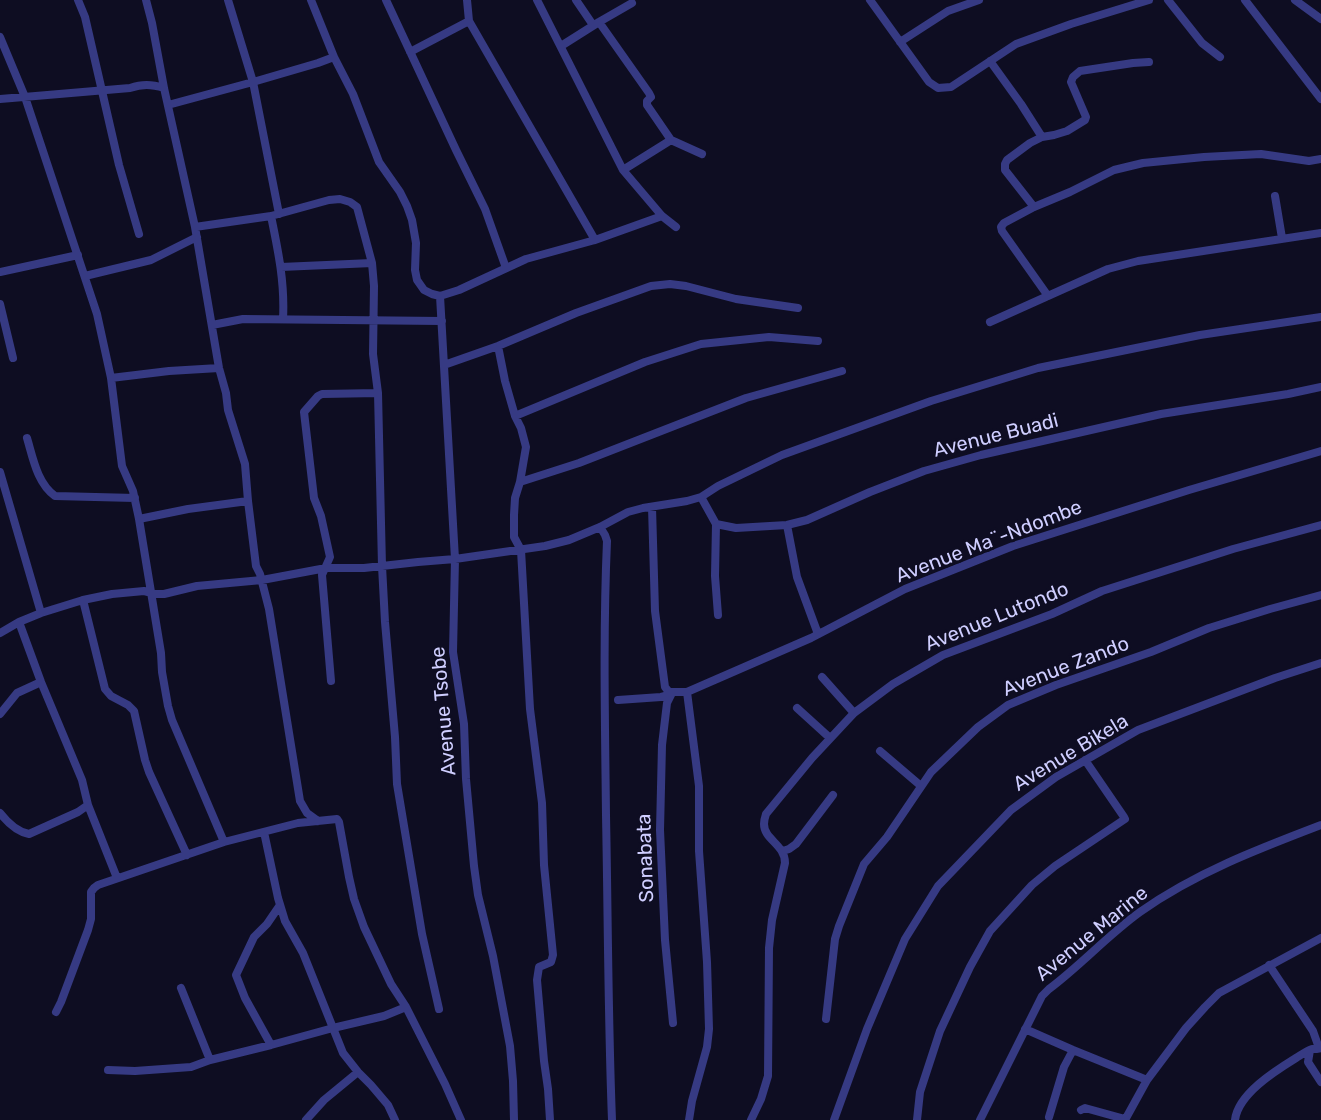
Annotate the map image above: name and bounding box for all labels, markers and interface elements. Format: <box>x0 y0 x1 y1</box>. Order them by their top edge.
street label: Avenue Buadi <box>931 409 1061 463</box>
street label: Avenue Ma¨-Ndombe <box>892 495 1086 589</box>
street label: Avenue Lutondo <box>922 577 1072 657</box>
street label: Avenue Zando <box>999 632 1133 702</box>
street label: Avenue Tsobe <box>426 645 462 777</box>
street label: Avenue Bikela <box>1009 709 1133 797</box>
street label: Sonabata <box>632 813 660 903</box>
street label: Avenue Marine <box>1031 881 1153 987</box>

